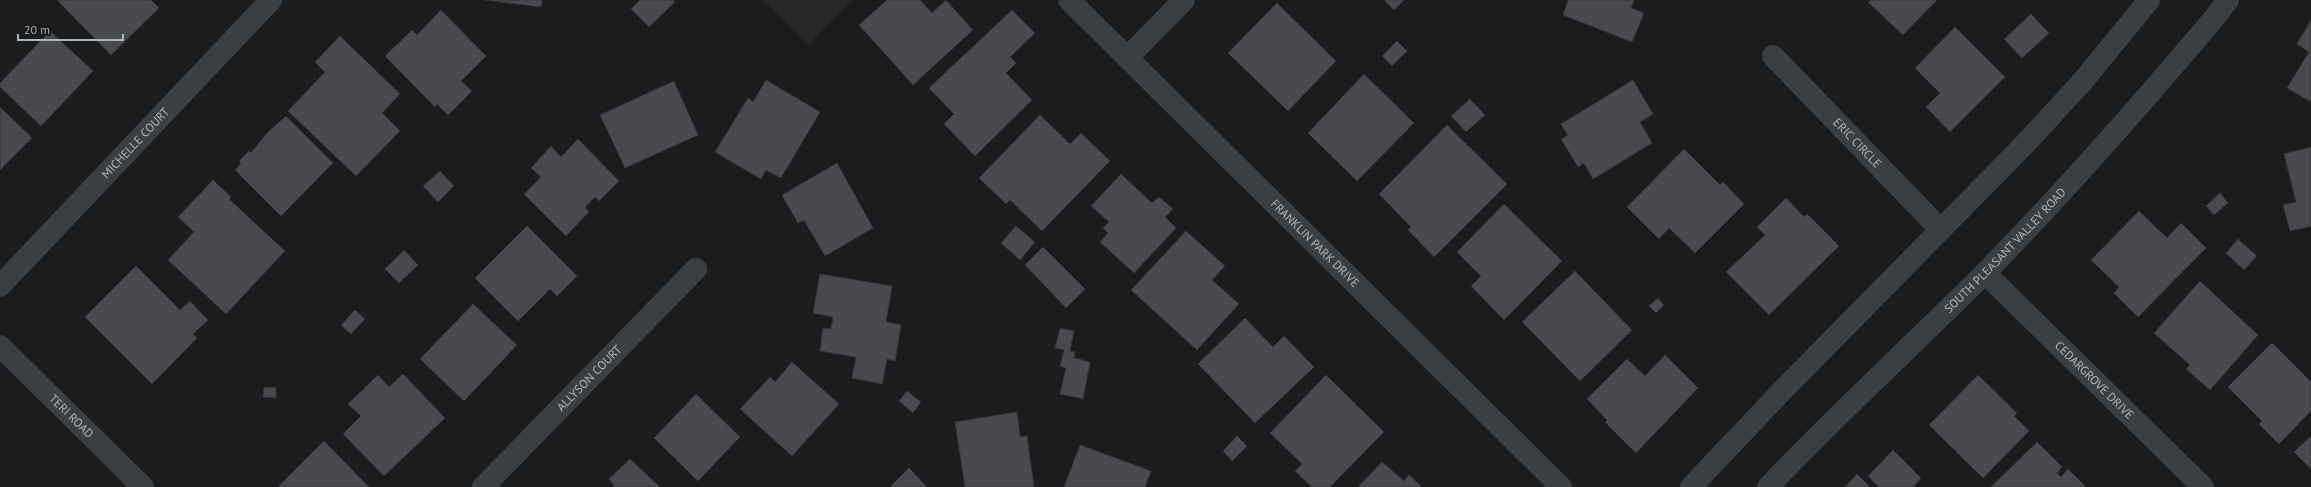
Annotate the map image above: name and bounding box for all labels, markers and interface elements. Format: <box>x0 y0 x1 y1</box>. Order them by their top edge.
scale bar <box>18 16 123 42</box>
text: 20 m <box>24 22 50 37</box>
street label: MICHELLE COURT <box>98 104 172 181</box>
street label: ERIC CIRCLE <box>1830 115 1885 171</box>
street label: SOUTH PLEASANT VALLEY ROAD <box>1941 184 2069 316</box>
street label: FRANKLIN PARK DRIVE <box>1268 196 1363 290</box>
street label: CEDARGROVE DRIVE <box>2052 338 2137 422</box>
street label: ALLYSON COURT <box>553 342 625 414</box>
street label: TERI ROAD <box>46 391 97 441</box>

